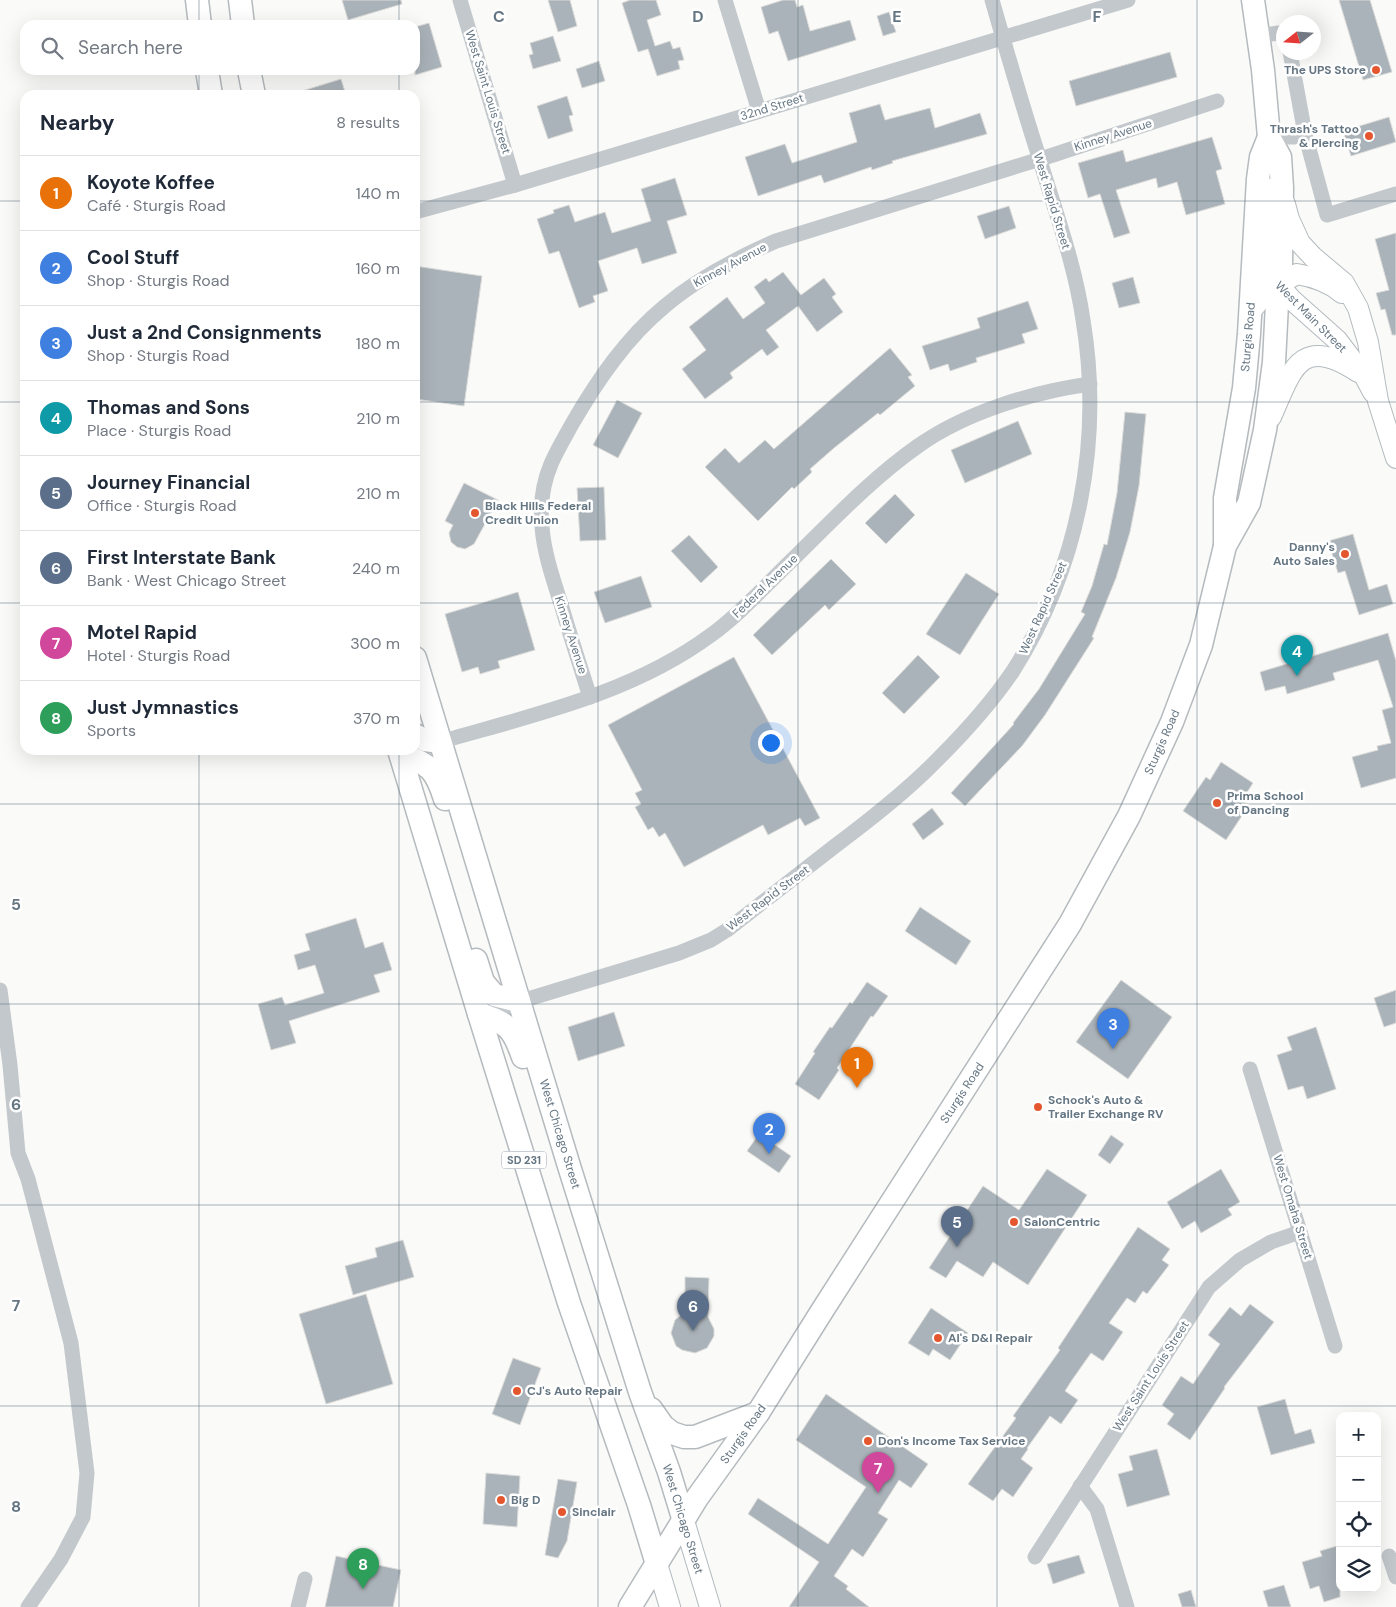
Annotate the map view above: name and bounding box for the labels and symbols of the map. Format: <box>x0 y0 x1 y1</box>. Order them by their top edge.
text: C <box>493 6 505 27</box>
text: D <box>692 6 704 27</box>
text: E <box>892 6 902 27</box>
text: F <box>1093 6 1102 27</box>
north arrow <box>1276 15 1321 60</box>
street label: West Saint Louis Street <box>462 28 515 156</box>
place label: The UPS Store <box>1284 62 1366 78</box>
marker: The UPS Store <box>1370 64 1382 76</box>
street label: 32nd Street <box>738 90 806 124</box>
street label: Kinney Avenue <box>1072 115 1154 155</box>
place label: Thrash's Tattoo & Piercing <box>1270 121 1359 151</box>
marker: Thrash's Tattoo & Piercing <box>1363 130 1375 142</box>
street label: West Rapid Street <box>1030 151 1074 251</box>
street label: Kinney Avenue <box>691 239 770 291</box>
street label: West Main Street <box>1272 278 1350 356</box>
street label: Sturgis Road <box>1237 302 1259 372</box>
place label: Black Hills Federal Credit Union <box>485 498 591 528</box>
marker: Black Hills Federal Credit Union <box>469 507 481 519</box>
place label: Danny's Auto Sales <box>1273 539 1335 569</box>
marker: Danny's Auto Sales <box>1339 548 1351 560</box>
street label: Federal Avenue <box>729 551 801 621</box>
street label: West Rapid Street <box>1015 559 1071 657</box>
street label: Kinney Avenue <box>551 594 591 676</box>
pin: 4 <box>1281 635 1313 676</box>
street label: Sturgis Road <box>1141 707 1183 777</box>
your location <box>758 730 784 756</box>
place label: Prima School of Dancing <box>1227 788 1304 818</box>
marker: Prima School of Dancing <box>1211 797 1223 809</box>
street label: West Rapid Street <box>723 861 813 935</box>
text: 5 <box>11 894 21 915</box>
pin: 3 <box>1097 1008 1129 1049</box>
pin: 1 <box>841 1047 873 1088</box>
street label: Sturgis Road <box>936 1059 988 1127</box>
street label: West Chicago Street <box>536 1077 584 1191</box>
place label: Schock's Auto & Trailer Exchange RV <box>1048 1092 1164 1122</box>
text: 6 <box>11 1094 21 1115</box>
marker: Schock's Auto & Trailer Exchange RV <box>1032 1101 1044 1113</box>
pin: 2 <box>753 1113 785 1154</box>
road number: SD 231 <box>502 1152 546 1168</box>
street label: West Omaha Street <box>1269 1153 1317 1262</box>
pin: 5 <box>941 1206 973 1247</box>
place label: SalonCentric <box>1024 1214 1100 1230</box>
marker: SalonCentric <box>1008 1216 1020 1228</box>
pin: 6 <box>677 1290 709 1331</box>
text: 7 <box>12 1295 21 1316</box>
street label: West Saint Louis Street <box>1109 1317 1193 1434</box>
place label: Al's D&I Repair <box>948 1330 1033 1346</box>
marker: Al's D&I Repair <box>932 1332 944 1344</box>
place label: CJ's Auto Repair <box>527 1383 623 1399</box>
marker: CJ's Auto Repair <box>511 1385 523 1397</box>
street label: Sturgis Road <box>716 1401 770 1467</box>
place label: Don's Income Tax Service <box>878 1433 1026 1449</box>
marker: Don's Income Tax Service <box>862 1435 874 1447</box>
pin: 7 <box>862 1452 894 1493</box>
street label: West Chicago Street <box>659 1462 707 1576</box>
place label: Big D <box>511 1492 540 1508</box>
marker: Big D <box>495 1494 507 1506</box>
text: 8 <box>11 1496 21 1517</box>
place label: Sinclair <box>572 1504 616 1520</box>
marker: Sinclair <box>556 1506 568 1518</box>
pin: 8 <box>347 1548 379 1589</box>

